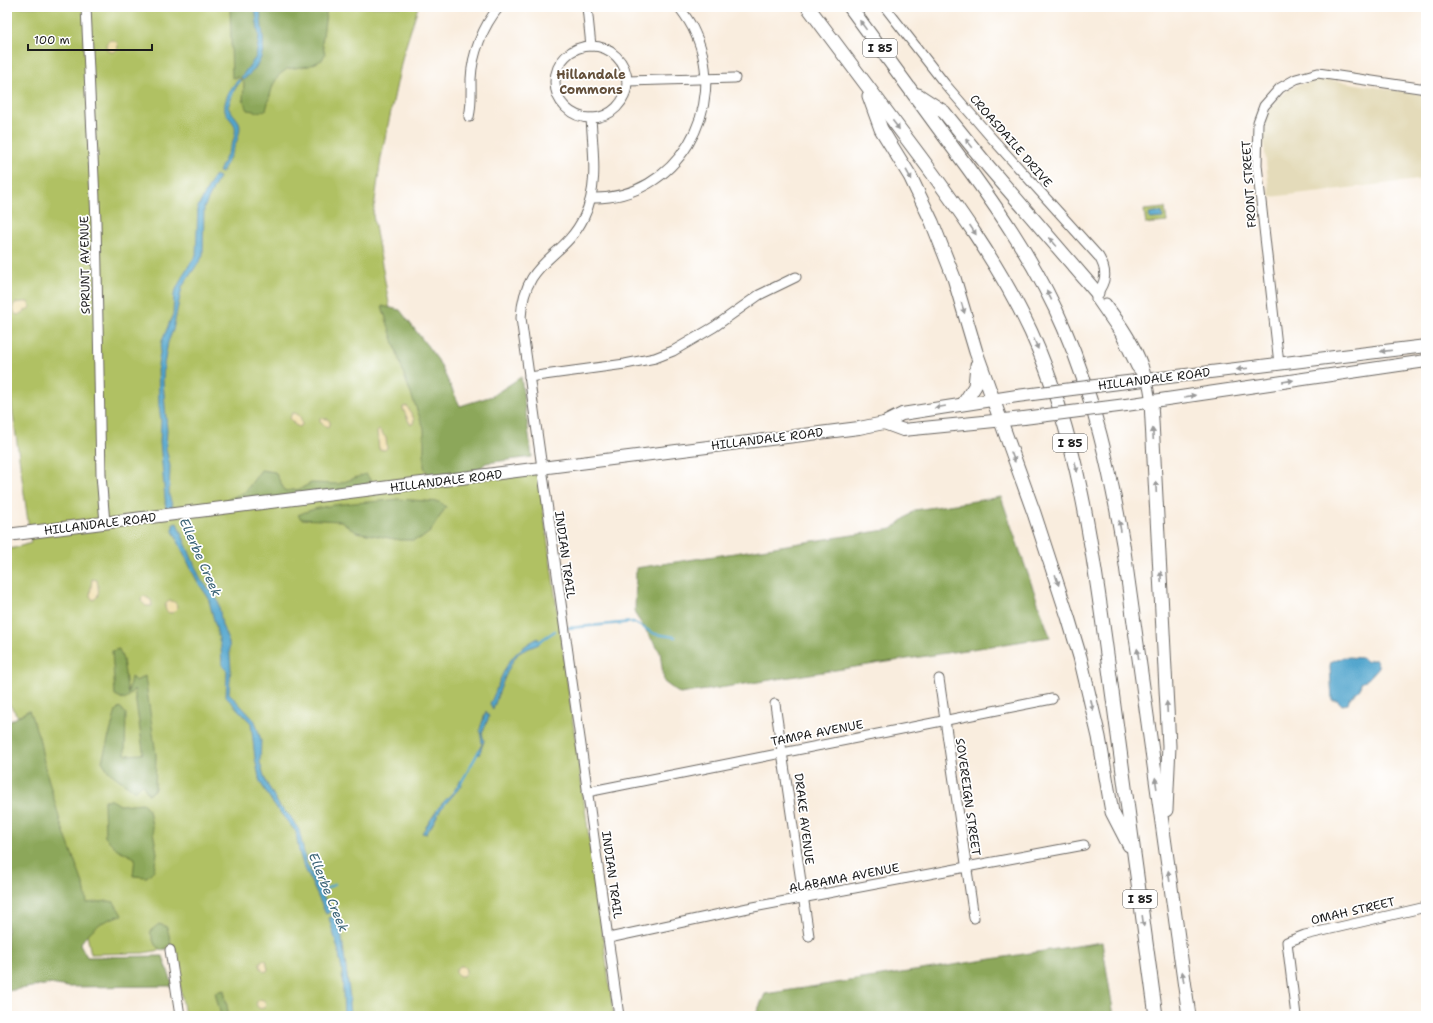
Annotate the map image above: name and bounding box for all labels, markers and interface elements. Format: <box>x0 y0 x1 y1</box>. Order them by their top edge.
one-way arrow <box>859 19 867 30</box>
scale bar <box>28 26 152 52</box>
text: 100 m <box>34 32 70 48</box>
road number: I 85 <box>863 39 897 57</box>
district label: Hillandale Commons <box>556 66 626 98</box>
street label: CROASDAILE DRIVE <box>966 91 1056 191</box>
one-way arrow <box>892 120 900 130</box>
one-way arrow <box>965 138 974 148</box>
street label: FRONT STREET <box>1238 139 1260 228</box>
one-way arrow <box>906 169 913 181</box>
street label: SPRUNT AVENUE <box>76 216 94 314</box>
one-way arrow <box>969 225 977 235</box>
one-way arrow <box>1049 237 1058 248</box>
one-way arrow <box>1045 290 1052 301</box>
one-way arrow <box>960 302 966 314</box>
one-way arrow <box>1033 338 1039 350</box>
one-way arrow <box>1380 347 1392 354</box>
street label: HILLANDALE ROAD <box>1097 364 1211 394</box>
one-way arrow <box>1236 366 1248 372</box>
one-way arrow <box>1282 377 1295 383</box>
one-way arrow <box>1184 393 1196 399</box>
one-way arrow <box>934 404 946 410</box>
street label: HILLANDALE ROAD <box>710 424 824 454</box>
one-way arrow <box>1150 428 1157 440</box>
road number: I 85 <box>1053 434 1087 452</box>
one-way arrow <box>1011 452 1017 464</box>
one-way arrow <box>1073 461 1079 473</box>
street label: HILLANDALE ROAD <box>389 466 503 496</box>
one-way arrow <box>1153 480 1159 493</box>
street label: HILLANDALE ROAD <box>43 509 157 539</box>
street label: INDIAN TRAIL <box>551 510 579 600</box>
water label: Ellerbe Creek <box>176 515 226 600</box>
one-way arrow <box>1117 519 1123 532</box>
one-way arrow <box>1158 571 1165 583</box>
one-way arrow <box>1054 574 1060 586</box>
one-way arrow <box>1135 648 1141 660</box>
one-way arrow <box>1089 699 1095 711</box>
one-way arrow <box>1164 700 1170 713</box>
street label: TAMPA AVENUE <box>769 716 865 750</box>
street label: SOVEREIGN STREET <box>952 737 984 857</box>
street label: DRAKE AVENUE <box>790 772 818 866</box>
one-way arrow <box>1153 777 1159 789</box>
street label: INDIAN TRAIL <box>598 830 626 920</box>
water label: Ellerbe Creek <box>305 850 352 935</box>
street label: ALABAMA AVENUE <box>787 859 901 897</box>
one-way arrow <box>1166 870 1172 882</box>
road number: I 85 <box>1123 890 1157 908</box>
street label: OMAH STREET <box>1309 893 1397 928</box>
one-way arrow <box>1140 915 1146 927</box>
one-way arrow <box>1180 971 1186 983</box>

